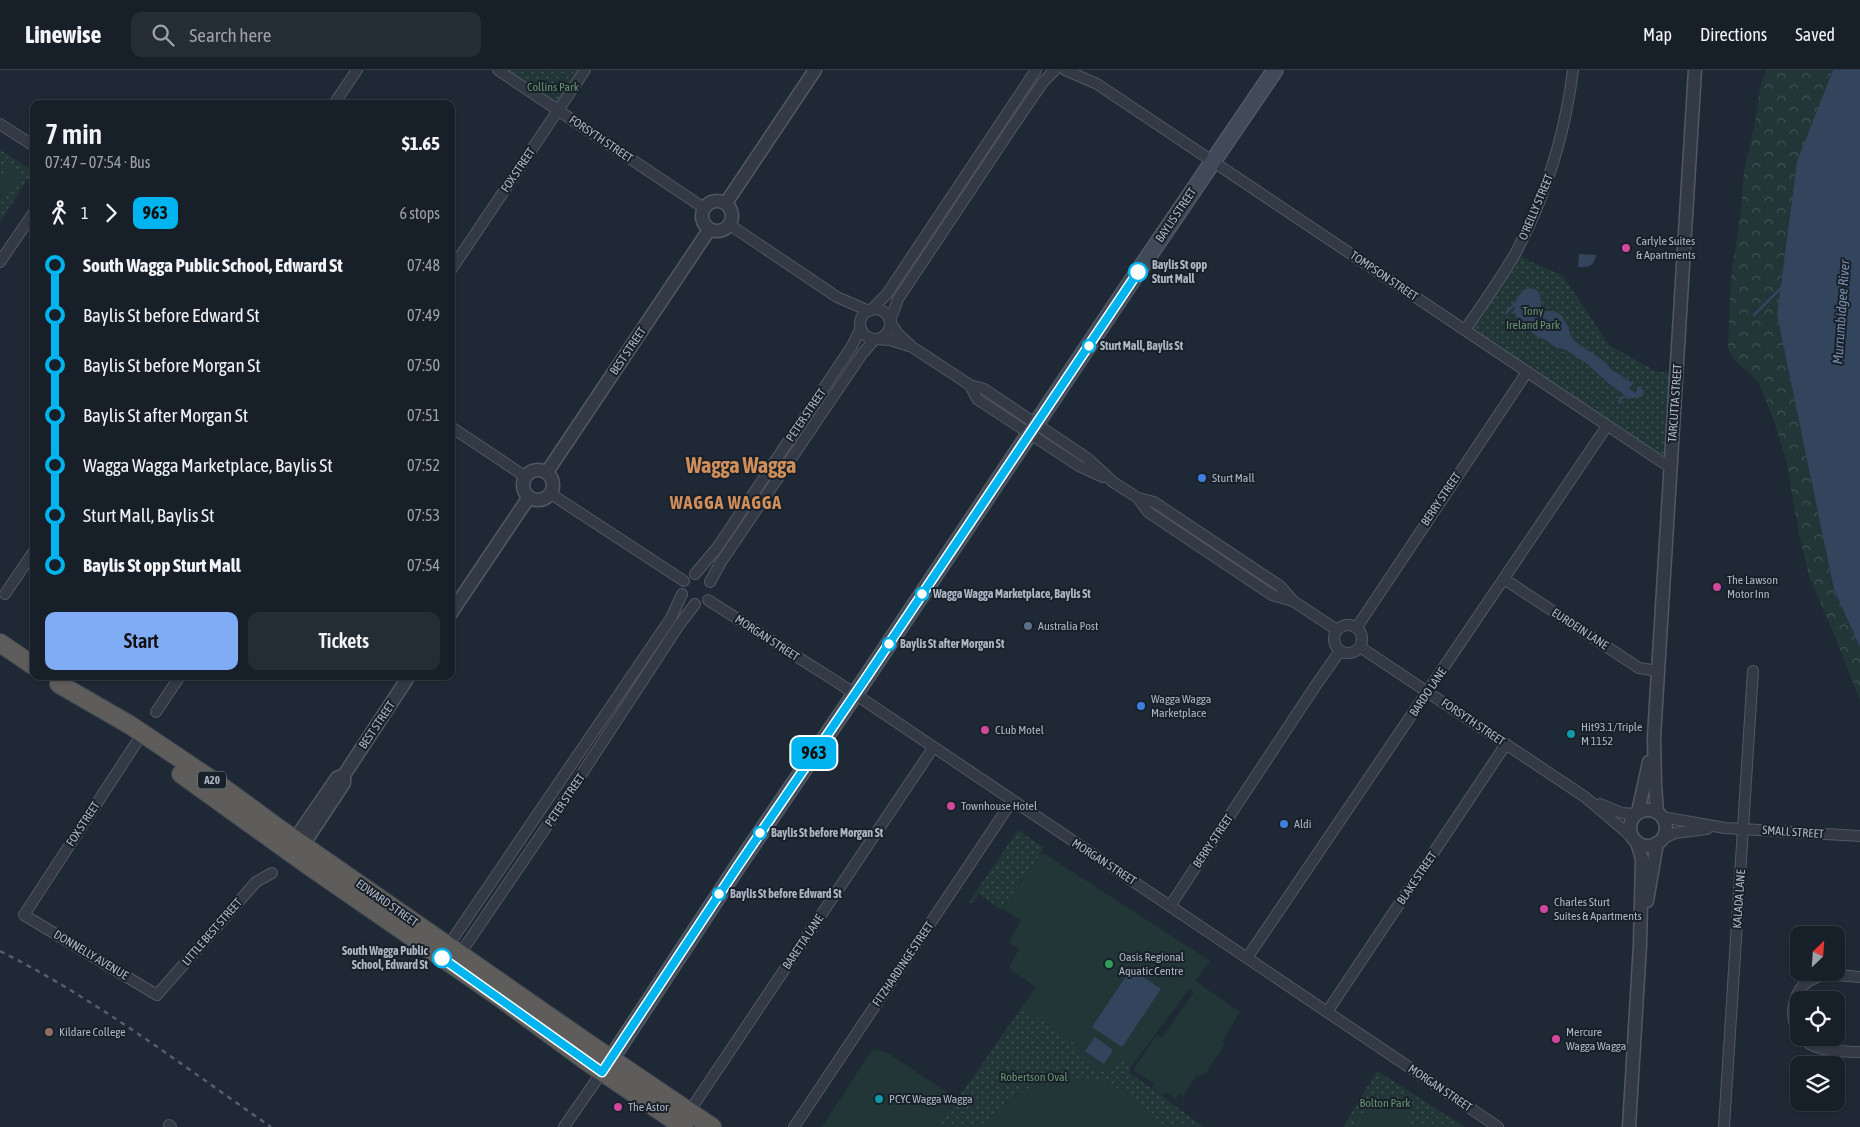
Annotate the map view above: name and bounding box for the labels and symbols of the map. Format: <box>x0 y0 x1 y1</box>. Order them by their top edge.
park label: Collins Park <box>527 80 580 94</box>
street label: FORSYTH STREET <box>566 113 636 166</box>
street label: FOX STREET <box>498 145 538 195</box>
street label: O'REILLY STREET <box>1516 171 1556 242</box>
street label: BAYLIS STREET <box>1153 185 1200 245</box>
place label: Carlyle Suites & Apartments <box>1636 234 1696 262</box>
marker: Carlyle Suites & Apartments <box>1620 242 1632 254</box>
street label: TOMPSON STREET <box>1348 248 1421 304</box>
place label: Baylis St opp Sturt Mall <box>1152 258 1208 286</box>
water label: Murrumbidgee River <box>1829 258 1853 365</box>
marker: Baylis St opp Sturt Mall <box>1128 262 1148 282</box>
park label: Tony Ireland Park <box>1506 304 1561 332</box>
street label: BEST STREET <box>607 324 649 378</box>
marker: Sturt Mall, Baylis St <box>1082 339 1096 353</box>
place label: Sturt Mall, Baylis St <box>1100 339 1184 353</box>
street label: TARCUTTA STREET <box>1665 363 1685 443</box>
street label: PETER STREET <box>783 385 829 444</box>
district label: Wagga Wagga <box>685 452 796 478</box>
street label: BERRY STREET <box>1418 469 1464 528</box>
place label: Sturt Mall <box>1212 471 1256 485</box>
marker: Sturt Mall <box>1196 472 1208 484</box>
district label: WAGGA WAGGA <box>669 492 782 513</box>
place label: The Lawson Motor Inn <box>1727 573 1778 601</box>
marker: The Lawson Motor Inn <box>1711 581 1723 593</box>
marker: Wagga Wagga Marketplace, Baylis St <box>915 587 929 601</box>
place label: Wagga Wagga Marketplace, Baylis St <box>932 587 1091 601</box>
street label: EURDEIN LANE <box>1549 606 1611 652</box>
street label: MORGAN STREET <box>732 612 802 664</box>
place label: Australia Post <box>1038 619 1099 633</box>
marker: Australia Post <box>1022 620 1034 632</box>
marker: Baylis St after Morgan St <box>882 637 896 651</box>
place label: Baylis St after Morgan St <box>900 637 1005 651</box>
street label: BARDO LANE <box>1407 665 1449 719</box>
place label: Wagga Wagga Marketplace <box>1151 692 1211 720</box>
street label: FORSYTH STREET <box>1438 696 1508 749</box>
street label: BEST STREET <box>356 698 398 752</box>
marker: Wagga Wagga Marketplace <box>1135 700 1147 712</box>
place label: Hit93.1/Triple M 1152 <box>1581 720 1642 748</box>
place label: CLub Motel <box>995 723 1045 737</box>
marker: CLub Motel <box>979 724 991 736</box>
marker: Hit93.1/Triple M 1152 <box>1565 728 1577 740</box>
line badge: 963 <box>785 737 843 769</box>
street label: PETER STREET <box>542 770 588 829</box>
road number: A20 <box>198 772 226 788</box>
street label: FOX STREET <box>63 798 103 849</box>
place label: Townhouse Hotel <box>961 799 1038 813</box>
marker: Townhouse Hotel <box>945 800 957 812</box>
street label: BERRY STREET <box>1190 811 1236 870</box>
place label: Aldi <box>1294 817 1311 831</box>
marker: Aldi <box>1278 818 1290 830</box>
street label: SMALL STREET <box>1762 823 1825 841</box>
marker: Baylis St before Morgan St <box>753 826 767 840</box>
place label: Baylis St before Morgan St <box>771 826 884 840</box>
street label: MORGAN STREET <box>1069 836 1139 888</box>
street label: BLAKE STREET <box>1394 848 1440 907</box>
street label: KALADA LANE <box>1730 869 1748 929</box>
street label: EDWARD STREET <box>353 877 421 930</box>
marker: Baylis St before Edward St <box>712 887 726 901</box>
place label: Baylis St before Edward St <box>730 887 842 901</box>
street label: LITTLE BEST STREET <box>179 895 245 968</box>
place label: Charles Sturt Suites & Apartments <box>1554 895 1642 923</box>
marker: Charles Sturt Suites & Apartments <box>1538 903 1550 915</box>
street label: BARETTA LANE <box>780 912 826 972</box>
street label: FITZHARDINGE STREET <box>869 918 937 1009</box>
north arrow <box>1790 926 1845 981</box>
street label: DONNELLY AVENUE <box>51 927 131 983</box>
place label: South Wagga Public School, Edward St <box>342 944 429 972</box>
marker: South Wagga Public School, Edward St <box>432 948 452 968</box>
place label: Oasis Regional Aquatic Centre <box>1119 950 1185 978</box>
marker: Oasis Regional Aquatic Centre <box>1103 958 1115 970</box>
place label: Kildare College <box>59 1025 126 1039</box>
place label: Mercure Wagga Wagga <box>1566 1025 1626 1053</box>
marker: Kildare College <box>43 1026 55 1038</box>
marker: Mercure Wagga Wagga <box>1550 1033 1562 1045</box>
street label: MORGAN STREET <box>1406 1062 1475 1115</box>
park label: Robertson Oval <box>1000 1070 1069 1084</box>
place label: PCYC Wagga Wagga <box>889 1092 973 1106</box>
marker: PCYC Wagga Wagga <box>873 1093 885 1105</box>
park label: Bolton Park <box>1360 1096 1411 1110</box>
place label: The Astor <box>628 1100 669 1114</box>
marker: The Astor <box>612 1101 624 1113</box>

